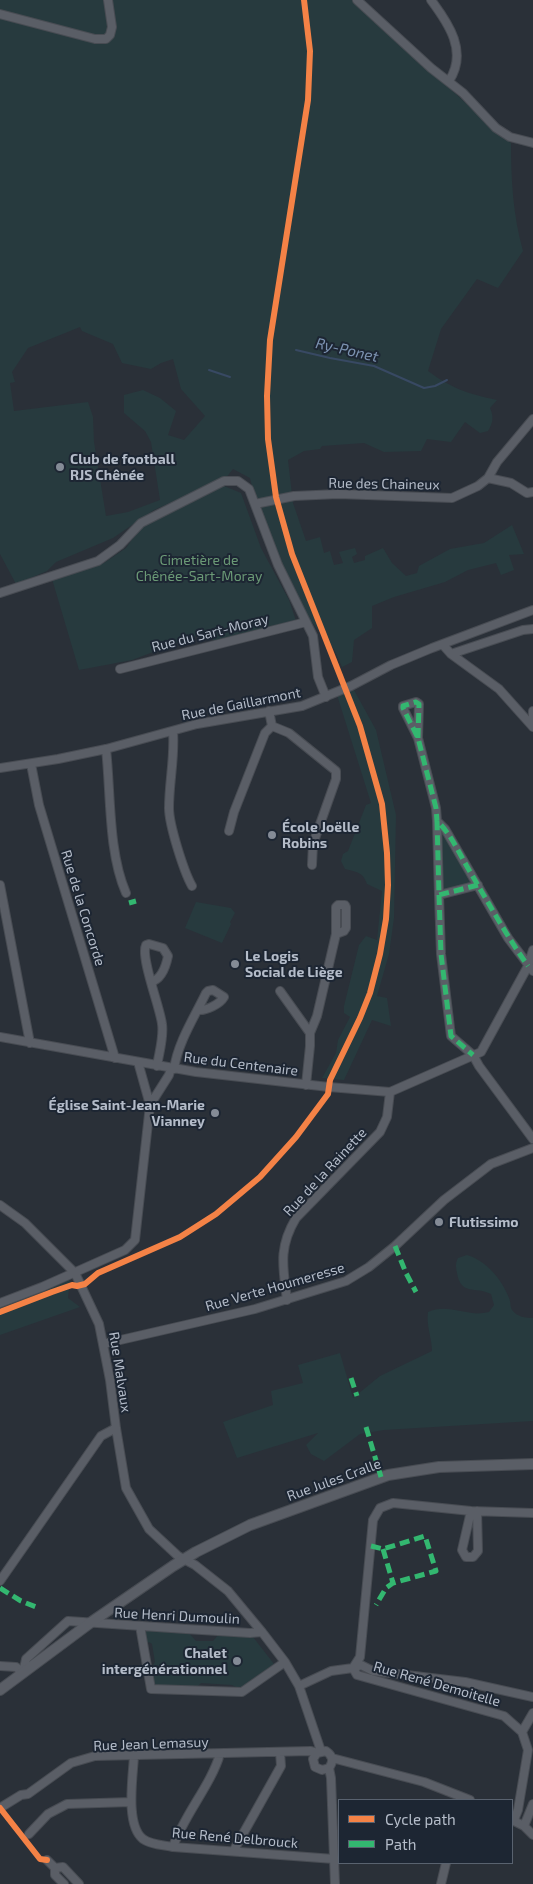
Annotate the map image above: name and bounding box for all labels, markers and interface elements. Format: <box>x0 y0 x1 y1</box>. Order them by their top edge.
water label: Ry-Ponet <box>314 334 380 366</box>
place label: Club de football RJS Chênée <box>70 451 175 484</box>
marker: Club de football RJS Chênée <box>54 461 66 473</box>
street label: Rue des Chaineux <box>328 475 440 493</box>
park label: Cimetière de Chênée-Sart-Moray <box>136 552 262 584</box>
street label: Rue du Sart-Moray <box>150 610 270 656</box>
street label: Rue de Gaillarmont <box>180 684 302 724</box>
place label: École Joëlle Robins <box>282 819 359 852</box>
marker: École Joëlle Robins <box>266 829 278 841</box>
street label: Rue de la Concorde <box>57 848 109 968</box>
place label: Le Logis Social de Liège <box>245 948 343 980</box>
marker: Le Logis Social de Liège <box>229 958 241 970</box>
street label: Rue du Centenaire <box>183 1049 299 1079</box>
place label: Église Saint-Jean-Marie Vianney <box>49 1097 205 1130</box>
marker: Église Saint-Jean-Marie Vianney <box>209 1107 221 1119</box>
street label: Rue de la Rainette <box>280 1124 370 1220</box>
place label: Flutissimo <box>449 1214 519 1230</box>
marker: Flutissimo <box>433 1216 445 1228</box>
street label: Rue Verte Houmeresse <box>203 1259 347 1315</box>
street label: Rue Malvaux <box>105 1330 135 1414</box>
street label: Rue Jules Cralle <box>285 1455 383 1505</box>
street label: Rue Henri Dumoulin <box>114 1604 240 1628</box>
place label: Chalet intergénérationnel <box>102 1645 227 1678</box>
marker: Chalet intergénérationnel <box>231 1655 243 1667</box>
street label: Rue René Demoitelle <box>372 1658 502 1710</box>
street label: Rue Jean Lemasuy <box>93 1734 209 1754</box>
legend <box>338 1799 513 1864</box>
text: Cycle path <box>385 1810 456 1828</box>
street label: Rue René Delbrouck <box>171 1824 299 1852</box>
text: Path <box>385 1835 416 1853</box>

